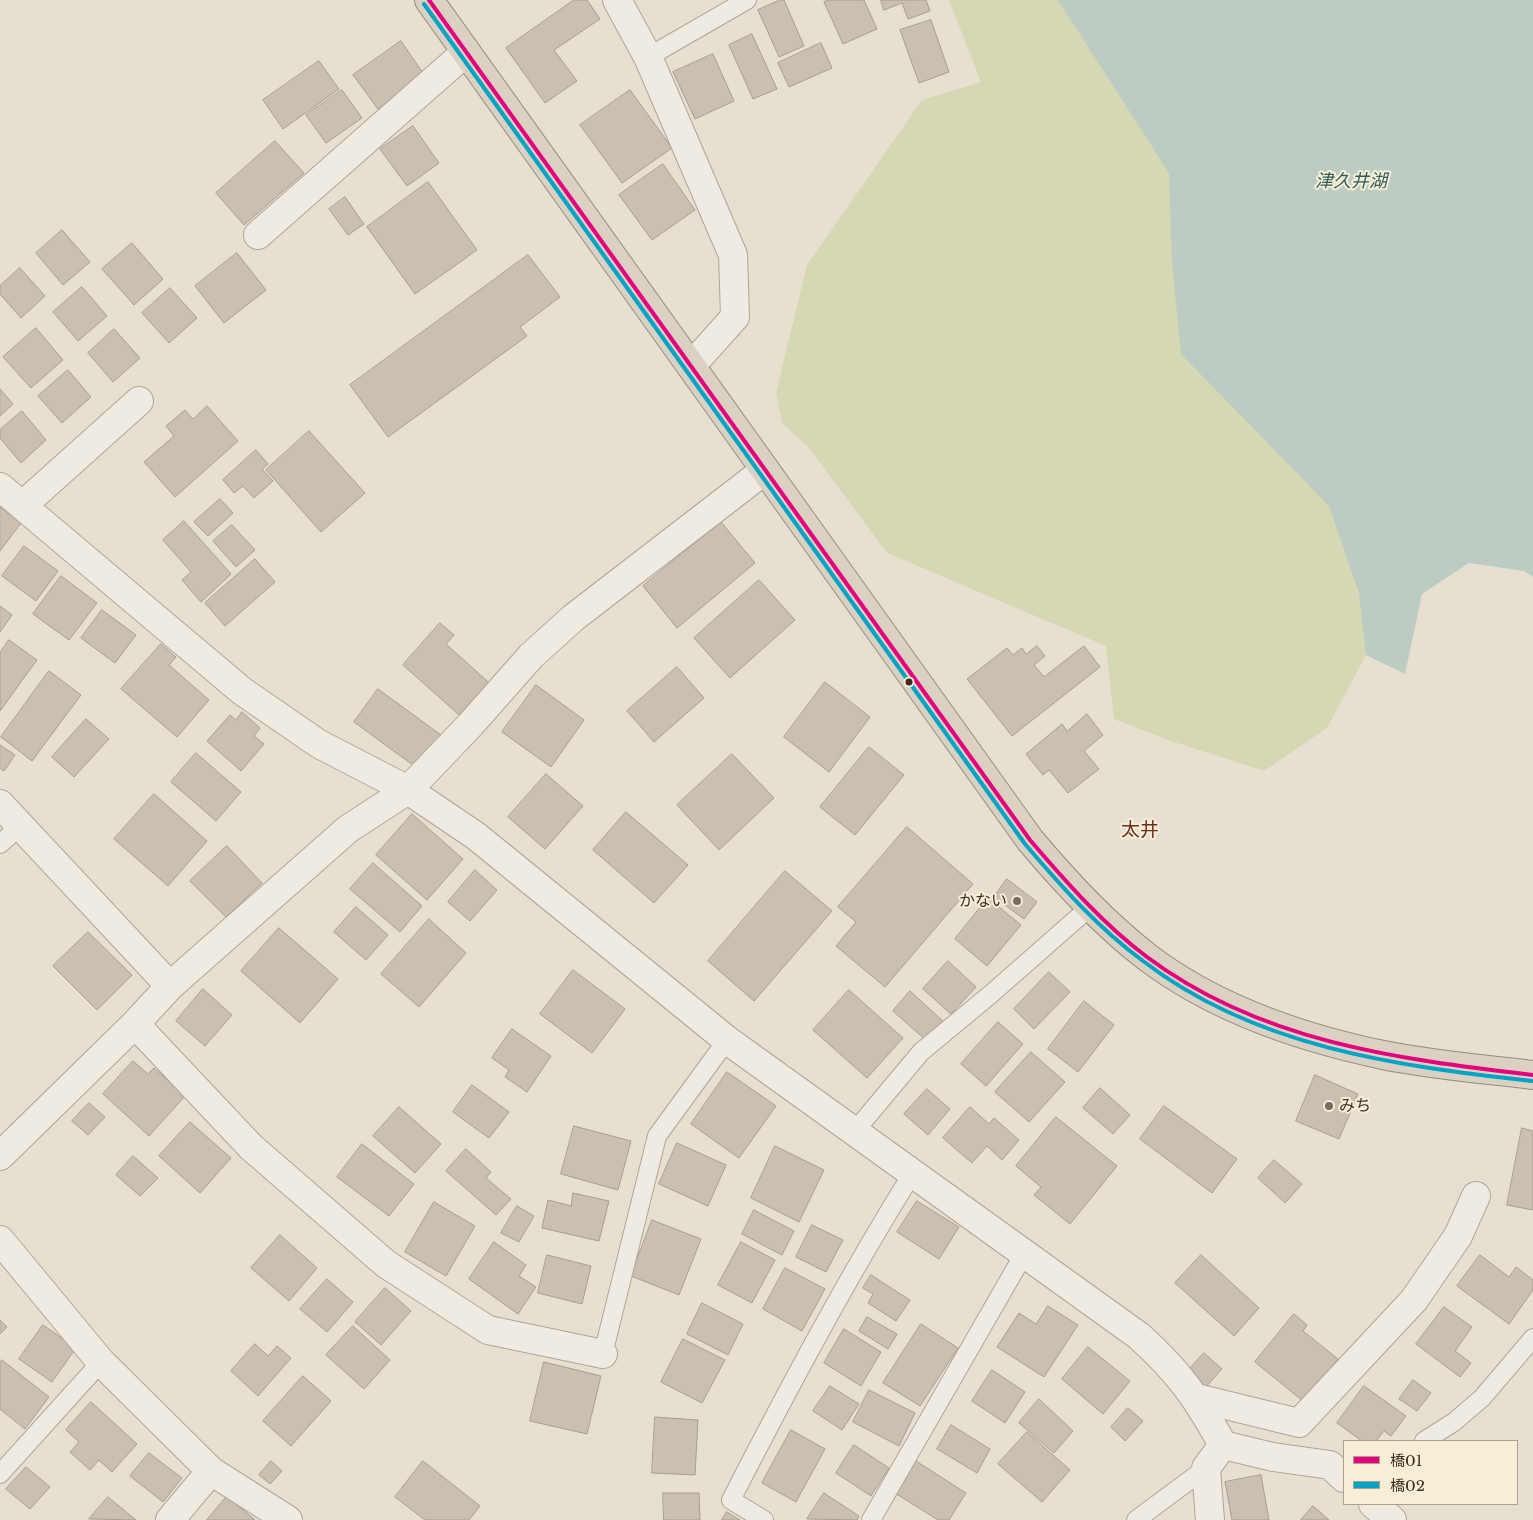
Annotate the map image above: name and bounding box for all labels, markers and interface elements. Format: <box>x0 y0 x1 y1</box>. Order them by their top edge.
water label: 津久井湖 <box>1315 171 1387 193</box>
unlabelled marker <box>904 677 914 687</box>
district label: 太井 <box>1121 820 1159 842</box>
place label: かない <box>959 891 1007 911</box>
marker: かない <box>1011 895 1023 907</box>
place label: みち <box>1339 1096 1371 1116</box>
marker: みち <box>1323 1100 1335 1112</box>
legend <box>1343 1440 1518 1505</box>
text: 橋01 <box>1390 1451 1422 1470</box>
text: 橋02 <box>1390 1476 1425 1495</box>

